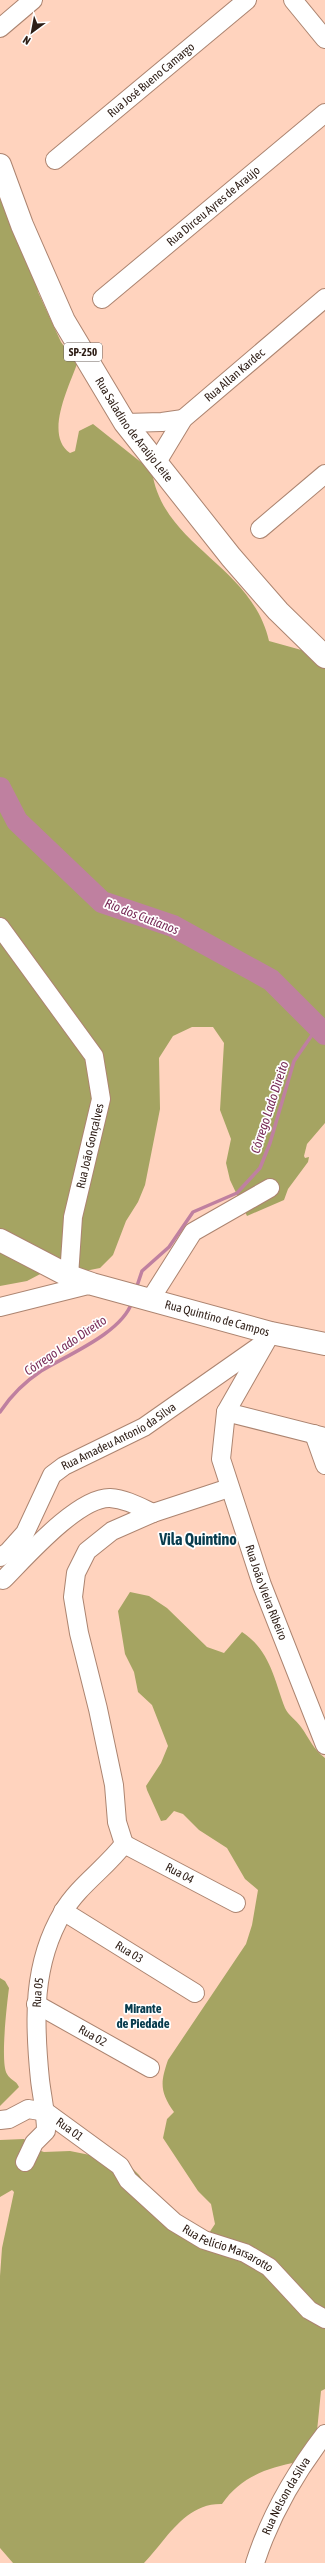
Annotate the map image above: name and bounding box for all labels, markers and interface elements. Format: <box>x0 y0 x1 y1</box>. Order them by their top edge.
north arrow <box>12 12 52 52</box>
text: N <box>21 34 33 47</box>
street label: Rua José Bueno Camargo <box>105 39 198 120</box>
street label: Rua Dirceu Ayres de Araújo <box>164 163 263 249</box>
road number: SP-250 <box>64 343 102 361</box>
street label: Rua Allan Kardec <box>202 345 268 405</box>
street label: Rua Saladino de Araújo Leite <box>92 375 176 485</box>
water label: Rio dos Cutianos <box>103 895 181 938</box>
water label: Córrego Lado Direito <box>247 1059 291 1155</box>
street label: Rua João Gonçalves <box>73 1102 107 1190</box>
street label: Rua Quintino de Campos <box>163 1297 271 1339</box>
water label: Córrego Lado Direito <box>21 1312 109 1379</box>
street label: Rua Amadeu Antonio da Silva <box>59 1400 179 1473</box>
district label: Vila Quintino <box>158 1530 237 1548</box>
street label: Rua João Vieira Ribeiro <box>242 1543 290 1643</box>
street label: Rua 04 <box>163 1860 197 1887</box>
street label: Rua 03 <box>113 1938 146 1966</box>
street label: Rua 05 <box>30 1976 47 2008</box>
district label: Mirante de Piedade <box>116 2001 170 2031</box>
street label: Rua 02 <box>76 2022 109 2049</box>
street label: Rua 01 <box>53 2115 86 2144</box>
street label: Rua Felício Marsarotto <box>180 2222 277 2275</box>
street label: Rua Nelson da Silva <box>259 2455 313 2537</box>

